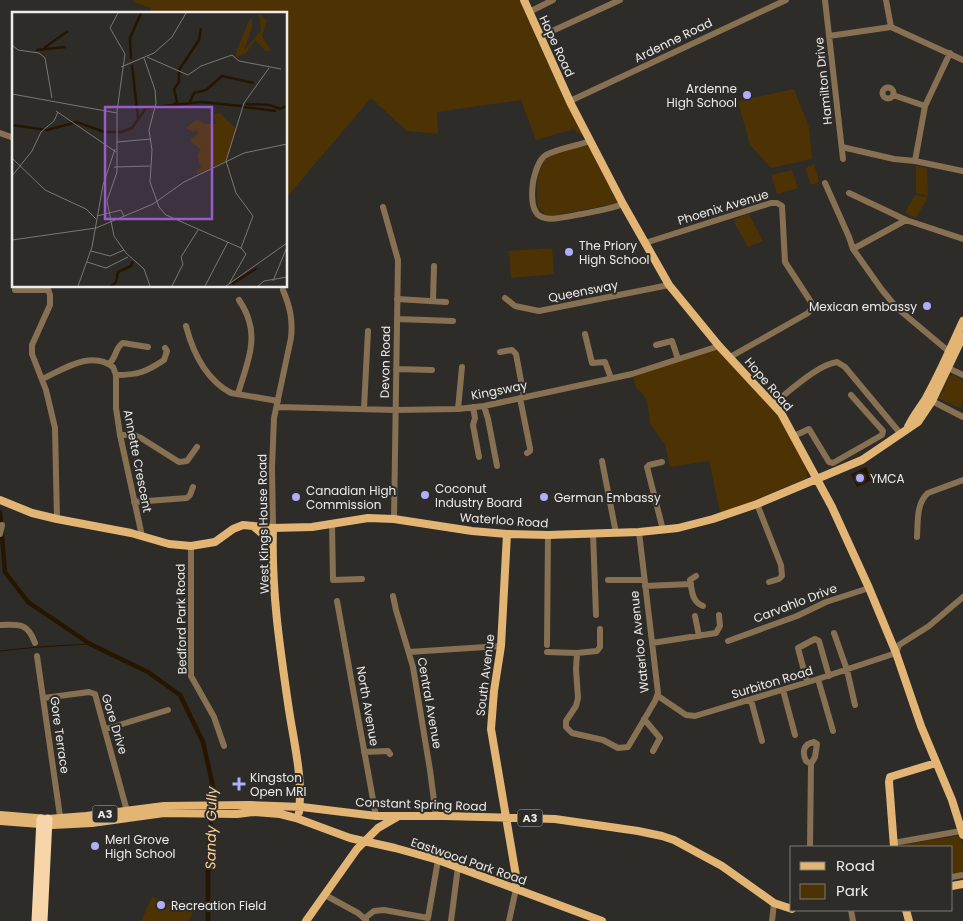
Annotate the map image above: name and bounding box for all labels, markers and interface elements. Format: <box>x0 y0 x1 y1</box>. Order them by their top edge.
inset map <box>12 12 288 288</box>
street label: Hope Road <box>535 13 579 79</box>
street label: Ardenne Road <box>631 14 715 66</box>
street label: Hamilton Drive <box>810 37 836 125</box>
place label: Ardenne High School <box>666 80 737 111</box>
marker: Ardenne High School <box>741 89 753 101</box>
street label: Phoenix Avenue <box>675 185 771 229</box>
place label: The Priory High School <box>579 237 650 268</box>
marker: The Priory High School <box>563 246 575 258</box>
street label: Queensway <box>547 276 620 306</box>
place label: Mexican embassy <box>809 298 917 315</box>
marker: Mexican embassy <box>921 300 933 312</box>
street label: Devon Road <box>376 326 394 398</box>
street label: Hope Road <box>741 354 797 414</box>
street label: Kingsway <box>469 376 529 404</box>
street label: Annette Crescent <box>120 408 156 514</box>
street label: West Kings House Road <box>253 454 273 594</box>
place label: YMCA <box>870 470 905 487</box>
marker: YMCA <box>854 472 866 484</box>
place label: Coconut Industry Board <box>435 480 522 511</box>
place label: Canadian High Commission <box>306 482 396 513</box>
marker: Coconut Industry Board <box>419 489 431 501</box>
place label: German Embassy <box>554 489 661 506</box>
marker: Canadian High Commission <box>290 491 302 503</box>
marker: German Embassy <box>538 491 550 503</box>
street label: Waterloo Road <box>459 508 549 532</box>
street label: Bedford Park Road <box>172 564 190 674</box>
street label: Carvahlo Drive <box>751 579 839 627</box>
street label: Waterloo Avenue <box>625 590 653 694</box>
street label: South Avenue <box>472 633 498 717</box>
street label: Central Avenue <box>414 656 446 750</box>
street label: Surbiton Road <box>729 662 815 702</box>
street label: North Avenue <box>353 665 383 747</box>
street label: Gore Drive <box>98 692 132 756</box>
street label: Gore Terrace <box>46 695 74 775</box>
place label: Kingston Open MRI <box>250 769 306 800</box>
marker: Kingston Open MRI <box>232 777 246 791</box>
water label: Sandy Gully <box>200 785 222 870</box>
street label: Constant Spring Road <box>355 793 487 815</box>
road number: A3 <box>92 806 118 822</box>
road number: A3 <box>518 810 542 826</box>
place label: Merl Grove High School <box>105 831 176 862</box>
street label: Eastwood Park Road <box>409 833 529 889</box>
marker: Merl Grove High School <box>89 840 101 852</box>
legend <box>790 846 953 911</box>
text: Road <box>836 855 875 876</box>
text: Park <box>836 880 868 901</box>
place label: Recreation Field <box>171 897 266 914</box>
marker: Recreation Field <box>155 899 167 911</box>

